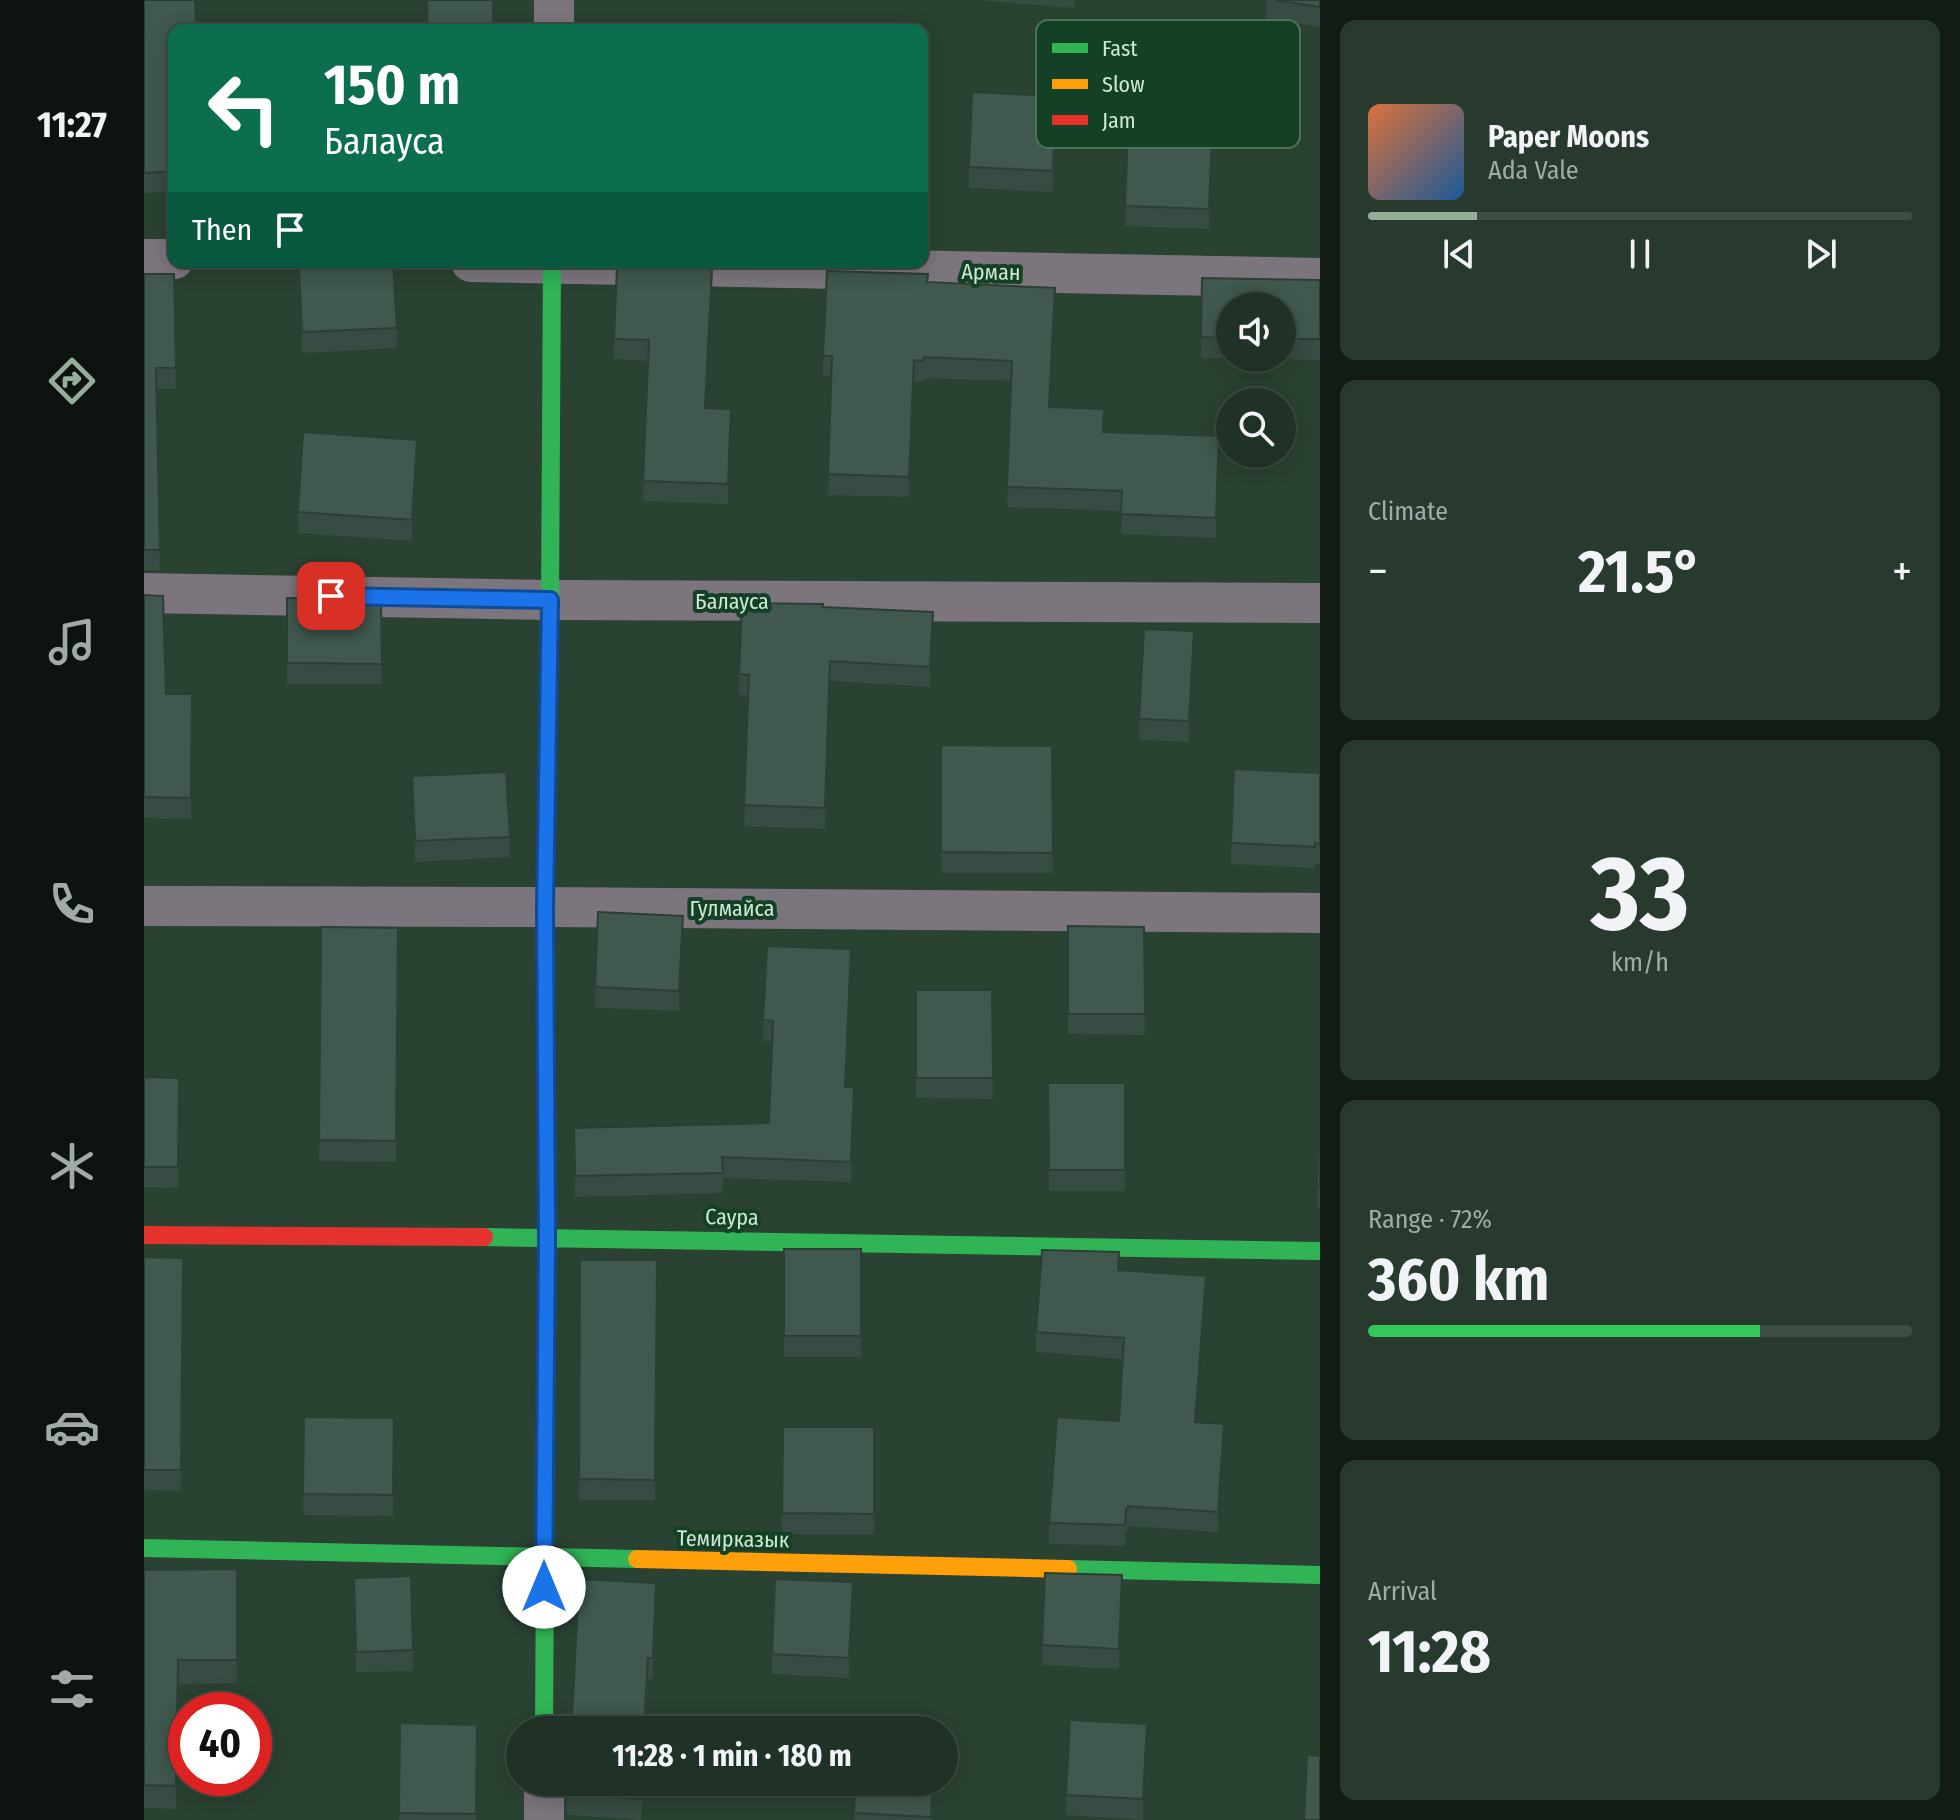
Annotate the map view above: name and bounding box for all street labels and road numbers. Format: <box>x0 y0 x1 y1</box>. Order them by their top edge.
street label: Арман <box>961 258 1021 286</box>
street label: Балауса <box>695 588 769 615</box>
street label: Гулмайса <box>689 895 775 922</box>
street label: Саура <box>705 1203 759 1231</box>
street label: Темирказык <box>677 1525 790 1553</box>

